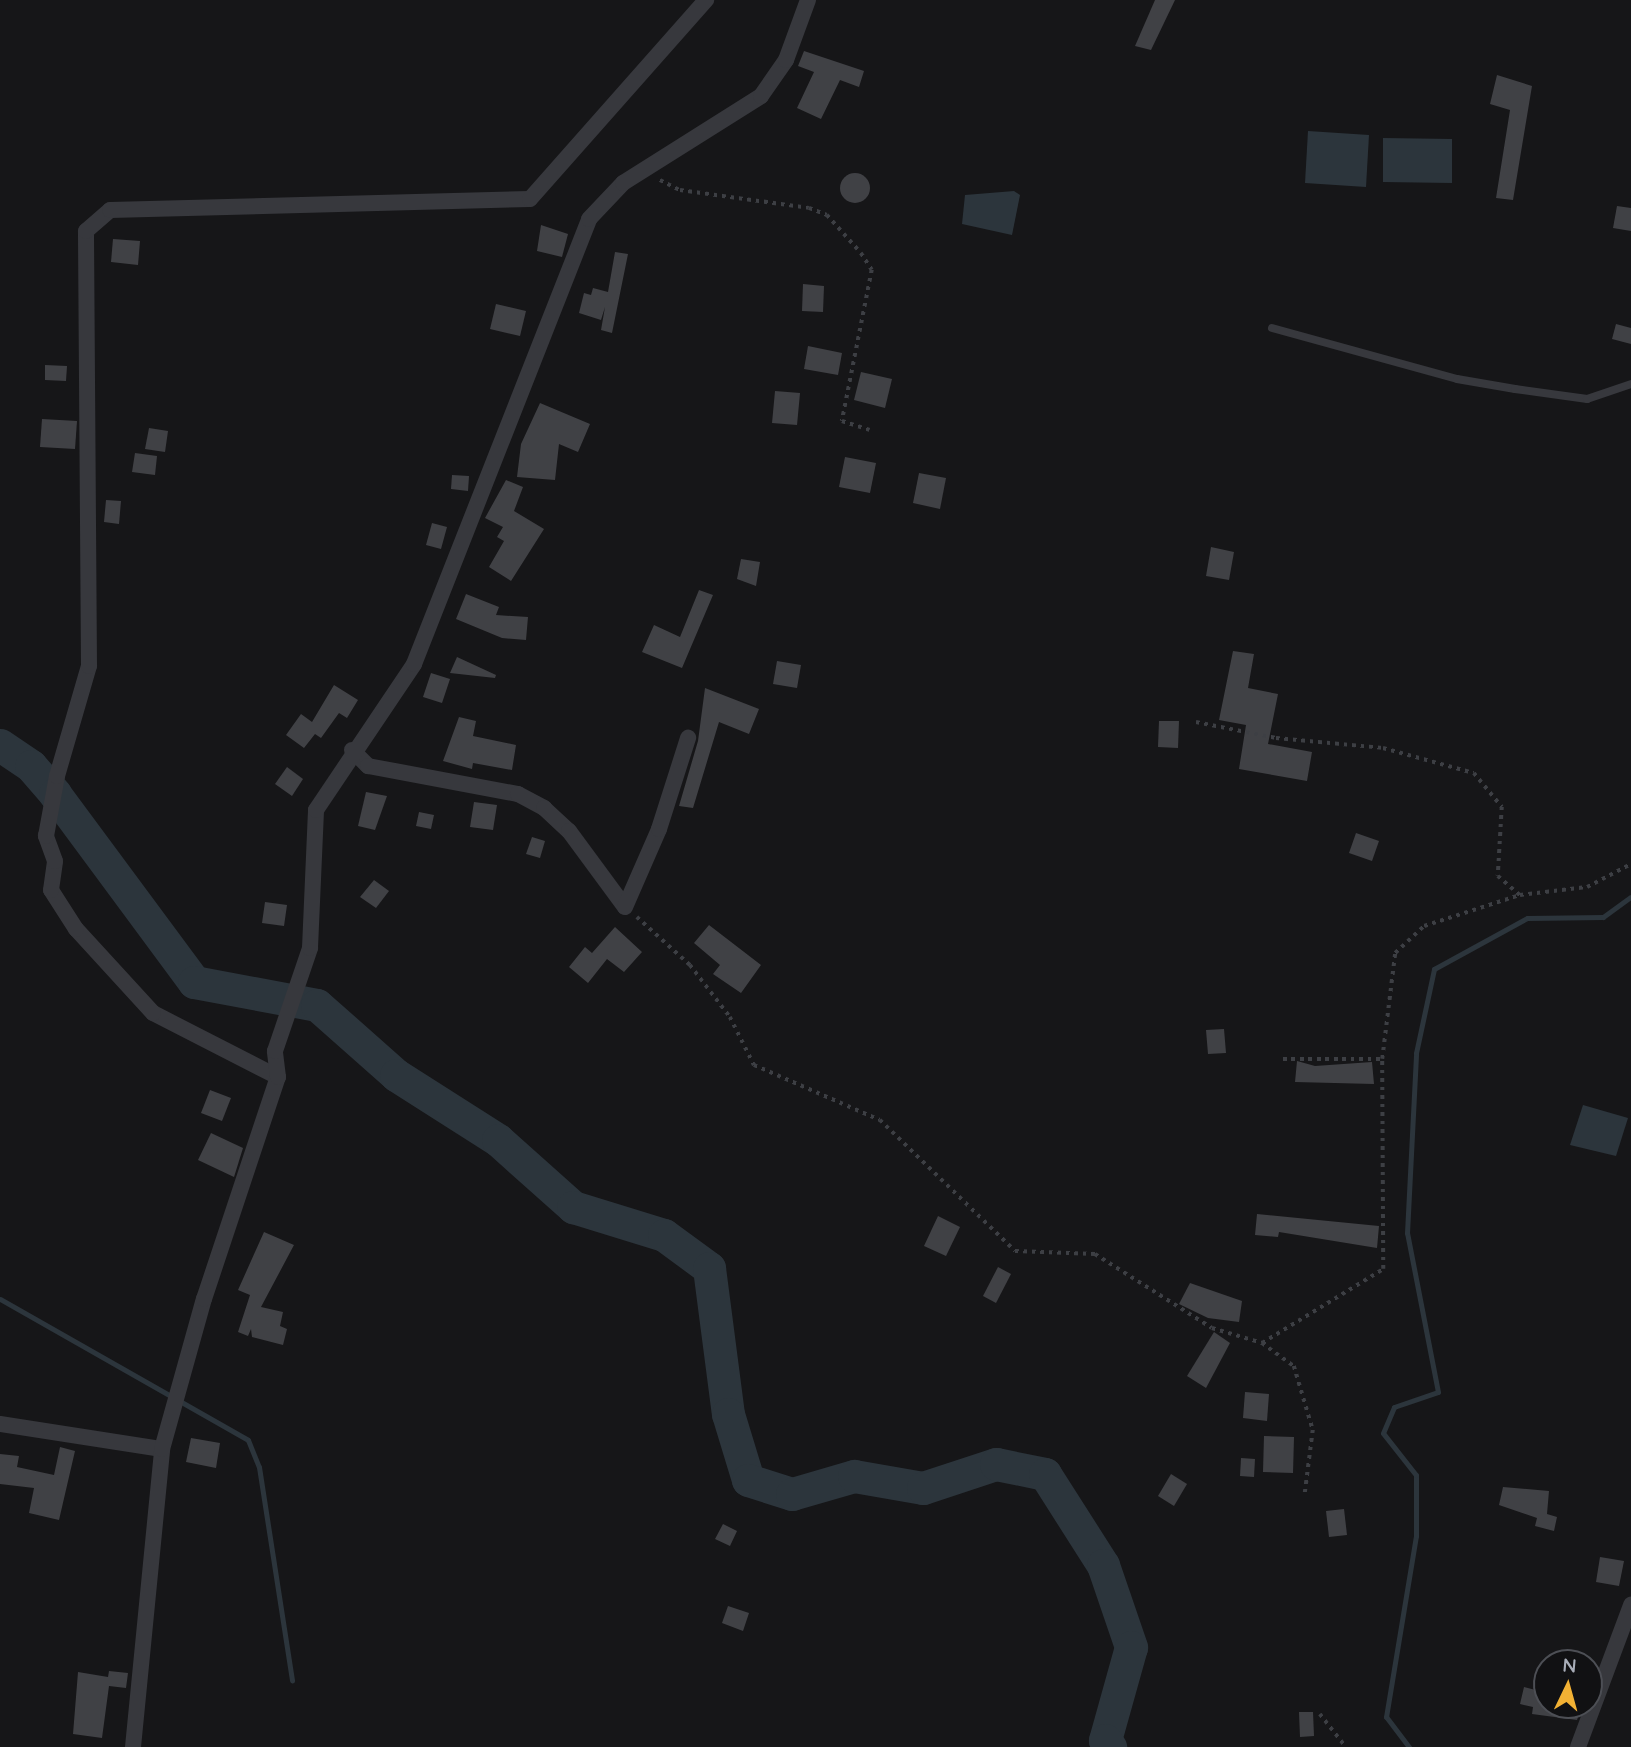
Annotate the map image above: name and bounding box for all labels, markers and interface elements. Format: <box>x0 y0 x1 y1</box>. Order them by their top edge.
north arrow <box>1533 1649 1603 1719</box>
text: N <box>1562 1653 1578 1678</box>

